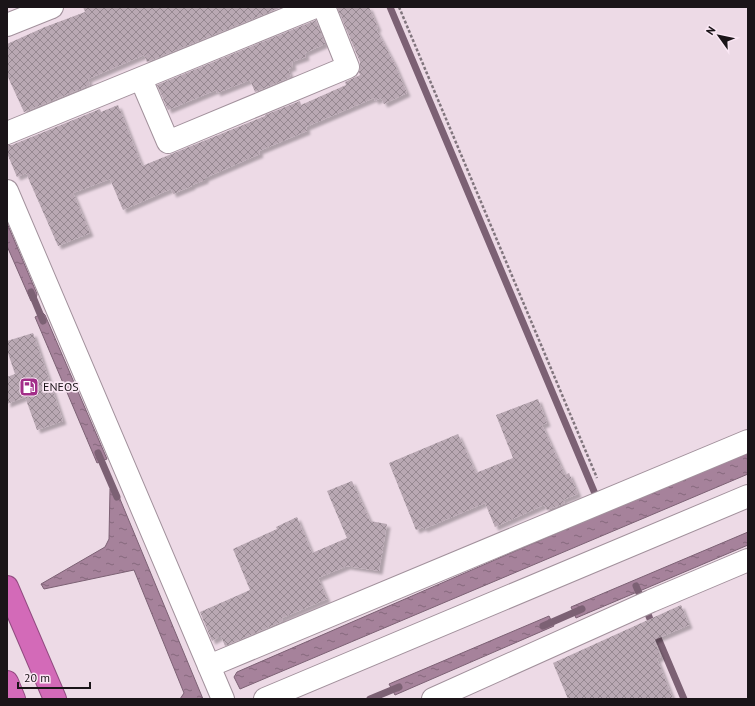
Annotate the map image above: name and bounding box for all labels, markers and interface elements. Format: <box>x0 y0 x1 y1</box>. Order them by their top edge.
north arrow <box>699 16 739 56</box>
text: N <box>703 24 718 37</box>
fuel station icon: ENEOS <box>18 376 40 398</box>
place label: ENEOS <box>43 379 79 394</box>
scale bar <box>18 664 90 690</box>
text: 20 m <box>24 670 50 685</box>

